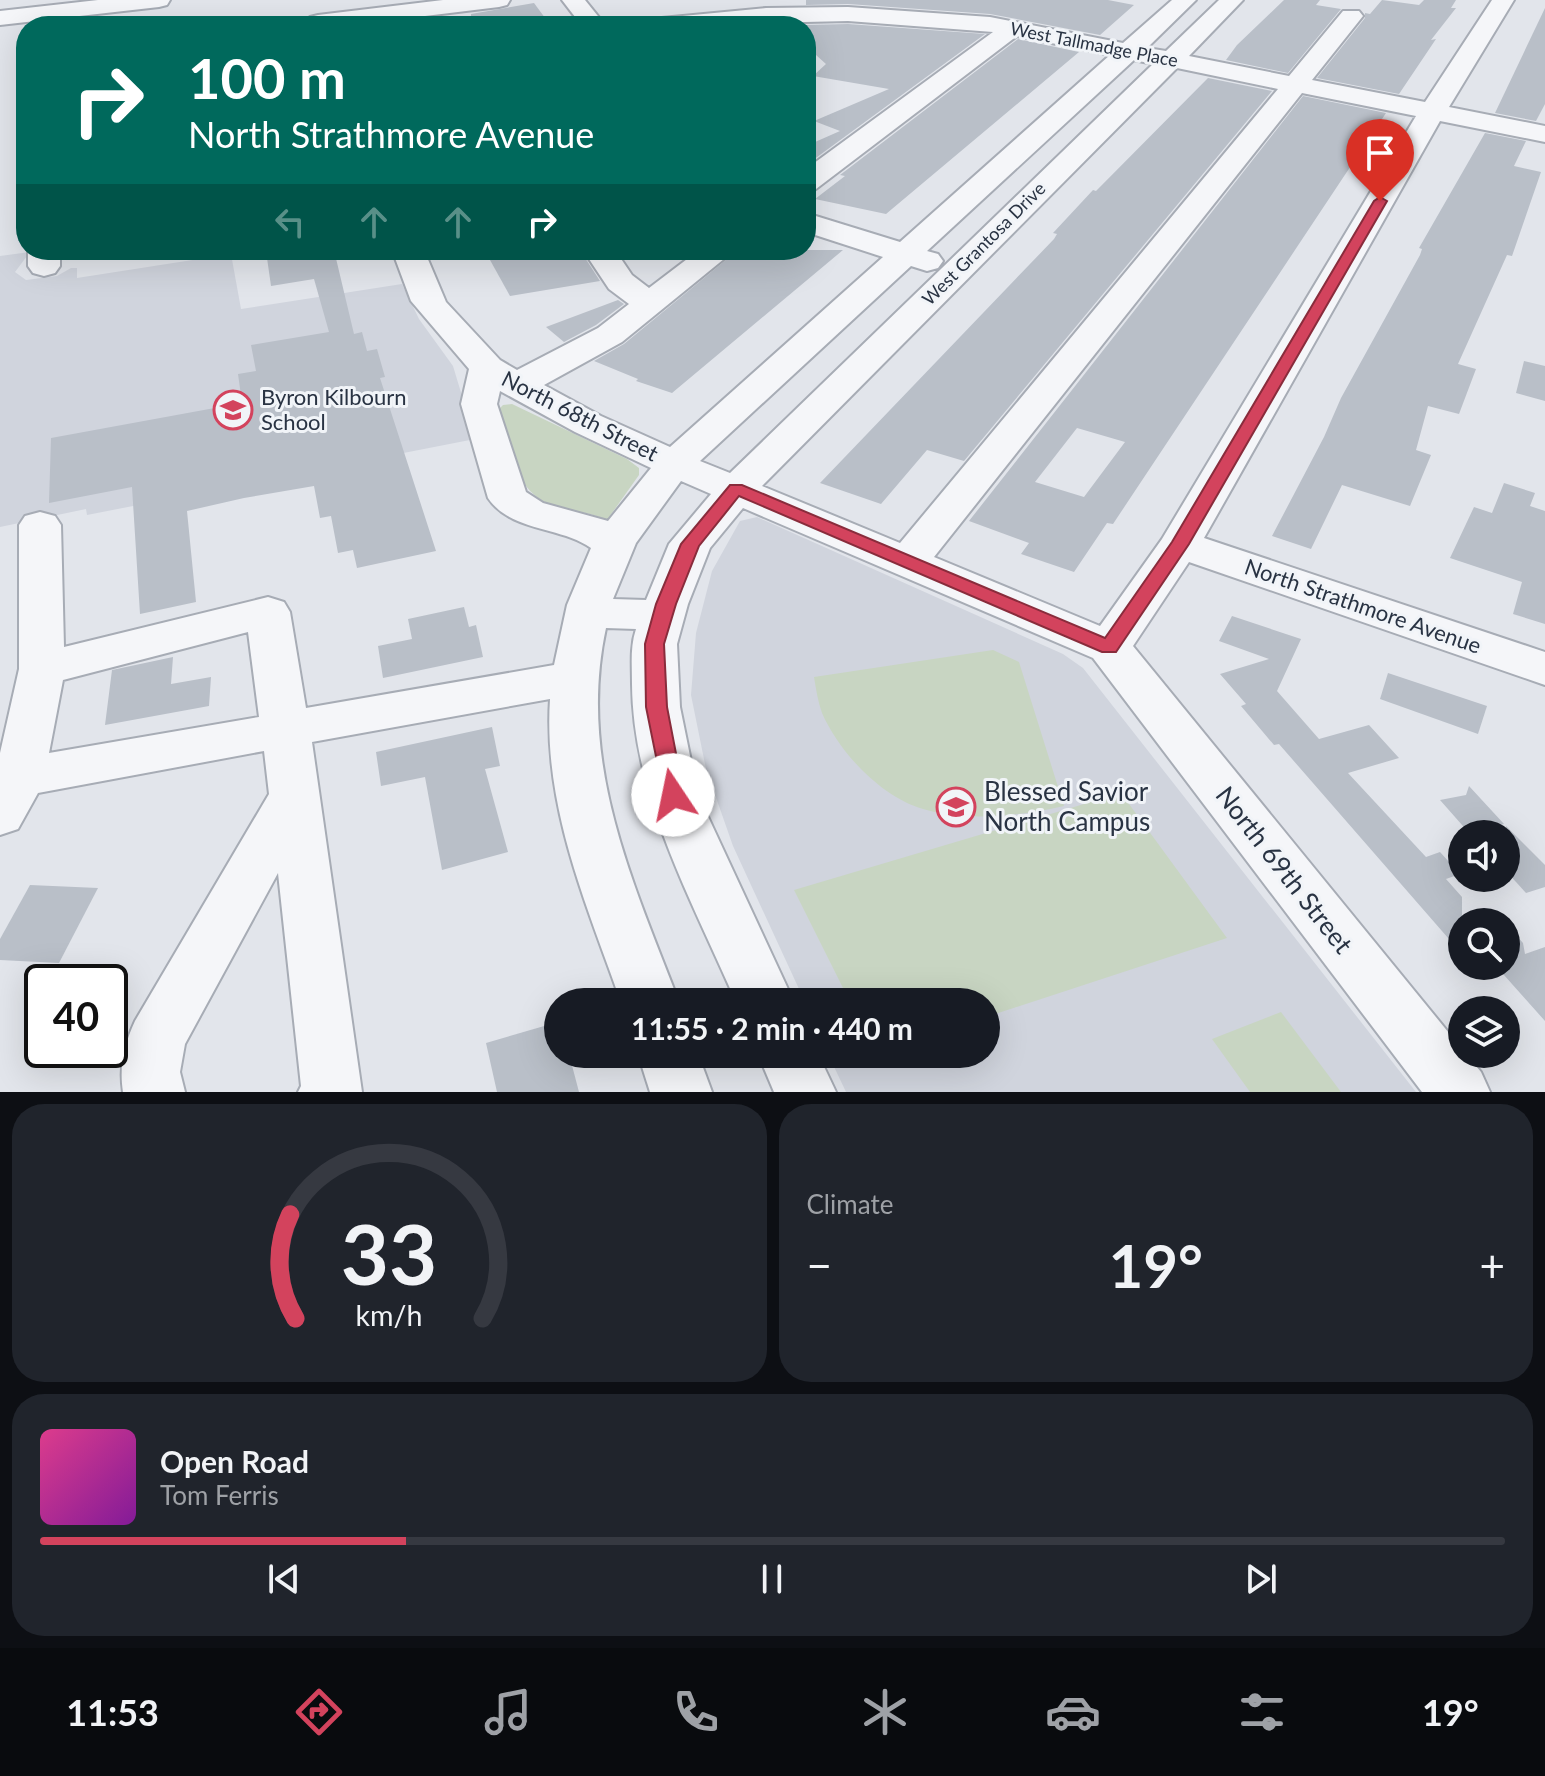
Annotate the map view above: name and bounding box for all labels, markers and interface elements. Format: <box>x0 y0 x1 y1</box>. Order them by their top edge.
street label: West Tallmadge Place <box>1008 17 1180 71</box>
text: 100 m <box>188 44 346 111</box>
icon: right <box>56 48 160 152</box>
text: North Strathmore Avenue <box>188 112 594 156</box>
pin <box>1346 119 1414 201</box>
icon: arrive <box>1358 131 1402 175</box>
street label: West Grantosa Drive <box>917 177 1049 309</box>
icon: left <box>268 200 312 244</box>
icon: ahead <box>352 200 396 244</box>
icon: ahead <box>436 200 480 244</box>
icon: right <box>520 200 564 244</box>
street label: North 68th Street <box>497 364 663 467</box>
place label: Byron Kilbourn School <box>261 383 407 435</box>
school or university icon: Byron Kilbourn School <box>212 389 254 431</box>
street label: North Strathmore Avenue <box>1241 552 1485 659</box>
position arrow <box>631 753 715 837</box>
place label: Blessed Savior North Campus <box>984 775 1150 837</box>
street label: North 69th Street <box>1210 779 1360 960</box>
school or university icon: Blessed Savior North Campus <box>935 786 977 828</box>
map controls <box>1448 820 1520 1068</box>
button: sound <box>1448 820 1520 892</box>
button: search <box>1448 908 1520 980</box>
speed limit sign: 40 <box>24 964 128 1068</box>
button: layers <box>1448 996 1520 1068</box>
text: 11:55 · 2 min · 440 m <box>631 1010 913 1046</box>
text: Climate <box>807 1188 893 1220</box>
text: 33 <box>341 1203 438 1303</box>
text: 19° <box>1108 1229 1203 1301</box>
text: − <box>807 1239 832 1291</box>
text: + <box>1479 1239 1505 1291</box>
text: km/h <box>356 1298 423 1332</box>
text: Open Road <box>160 1443 309 1479</box>
text: Tom Ferris <box>160 1479 279 1511</box>
icon: previous <box>262 1557 306 1601</box>
icon: pause <box>750 1557 794 1601</box>
icon: next <box>1239 1557 1283 1601</box>
icon: directions <box>291 1684 347 1740</box>
icon: music <box>480 1684 536 1740</box>
icon: phone <box>668 1684 724 1740</box>
icon: climate <box>857 1684 913 1740</box>
icon: car <box>1045 1684 1101 1740</box>
icon: filters <box>1234 1684 1290 1740</box>
text: 11:53 <box>66 1690 159 1734</box>
text: 19° <box>1422 1690 1479 1734</box>

